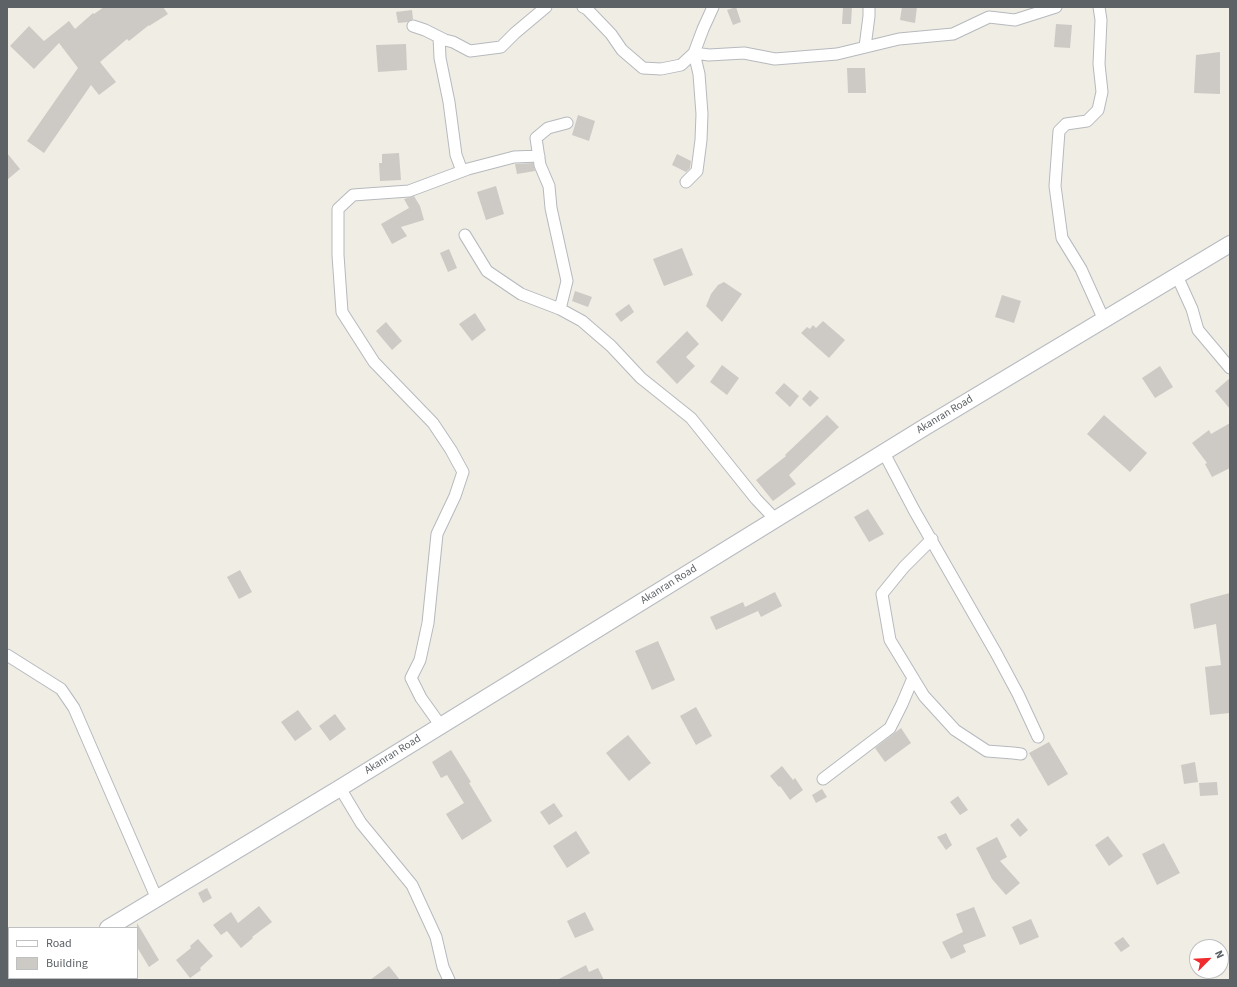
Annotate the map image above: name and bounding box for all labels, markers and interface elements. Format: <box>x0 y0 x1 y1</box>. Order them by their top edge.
street label: Akanran Road <box>914 393 976 437</box>
street label: Akanran Road <box>638 562 700 608</box>
street label: Akanran Road <box>362 732 424 778</box>
legend <box>8 927 138 979</box>
text: Road <box>46 935 72 952</box>
north arrow <box>1189 939 1229 979</box>
text: N <box>1211 948 1228 961</box>
text: Building <box>46 955 88 972</box>

